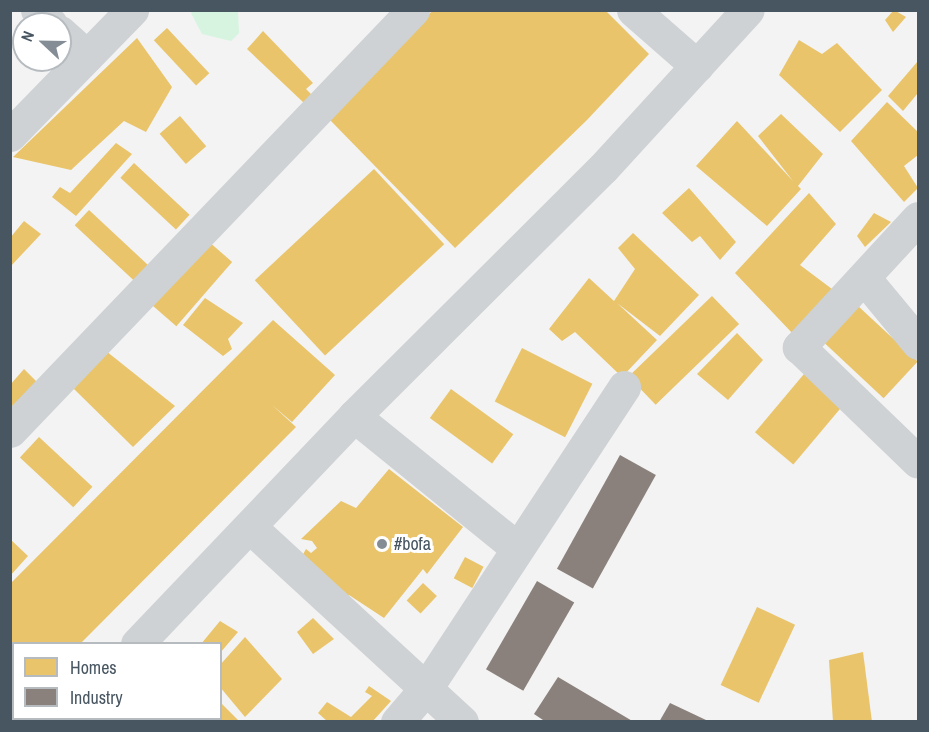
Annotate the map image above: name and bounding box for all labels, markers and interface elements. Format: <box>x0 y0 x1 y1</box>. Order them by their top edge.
north arrow <box>12 12 72 72</box>
text: N <box>15 27 39 45</box>
place label: #bofa <box>394 533 431 555</box>
marker: #bofa <box>375 537 389 551</box>
legend <box>12 642 222 720</box>
text: Homes <box>70 655 117 680</box>
text: Industry <box>70 685 123 710</box>

